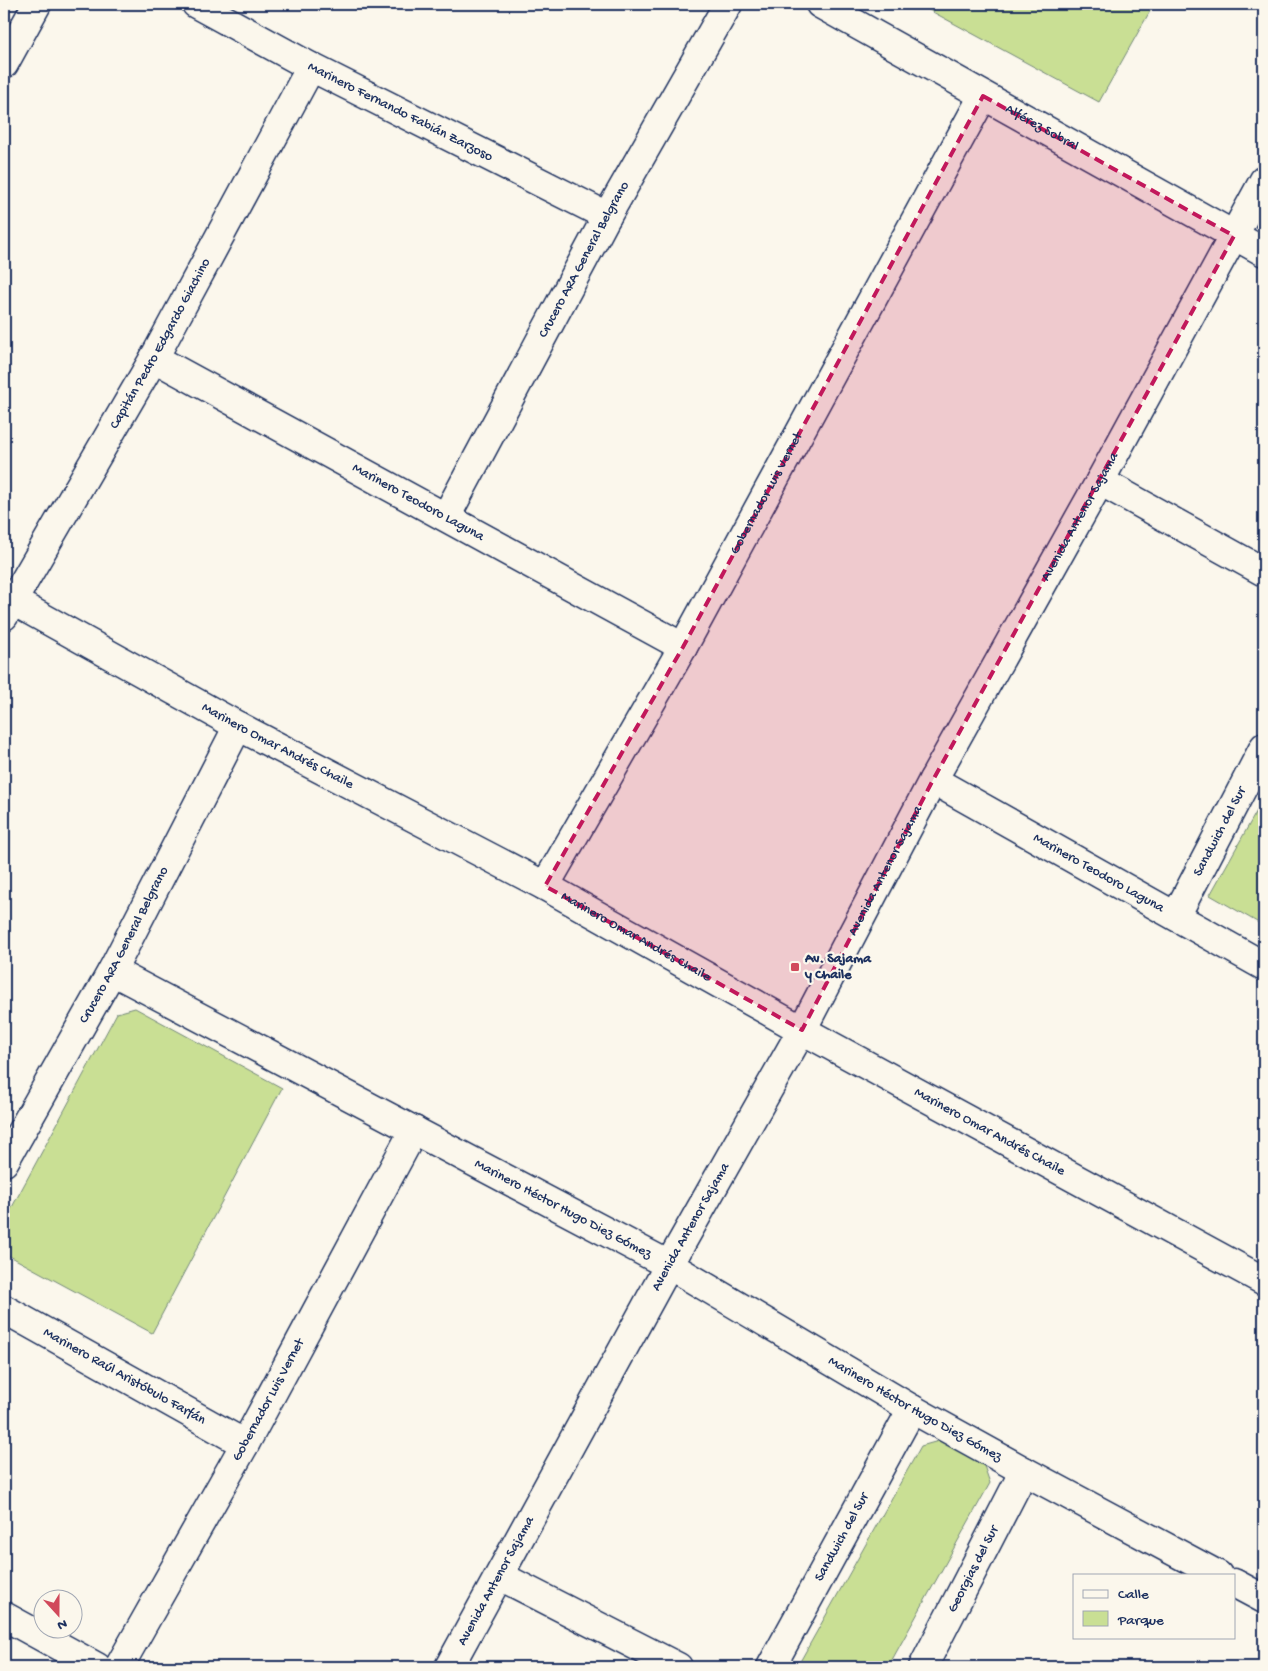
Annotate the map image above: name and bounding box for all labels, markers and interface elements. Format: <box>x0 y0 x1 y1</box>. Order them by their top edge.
street label: Marinero Fernando Fabián Zarzoso <box>305 58 496 166</box>
street label: Alférez Sobral <box>1002 101 1082 155</box>
street label: Crucero ARA General Belgrano <box>535 179 633 341</box>
street label: Capitán Pedro Edgardo Giachino <box>106 255 215 432</box>
street label: Gobernador Luis Vernet <box>727 428 807 557</box>
street label: Avenida Antenor Sajama <box>1037 448 1123 584</box>
street label: Marinero Teodoro Laguna <box>349 459 488 546</box>
street label: Marinero Omar Andrés Chaile <box>199 699 357 794</box>
street label: Sandwich del Sur <box>1190 783 1251 879</box>
street label: Avenida Antenor Sajama <box>844 802 927 939</box>
street label: Marinero Teodoro Laguna <box>1030 829 1168 917</box>
street label: Crucero ARA General Belgrano <box>76 864 173 1027</box>
street label: Marinero Omar Andrés Chaile <box>558 888 715 986</box>
place label: Av. Sajama y Chaile <box>804 951 872 984</box>
marker: Av. Sajama y Chaile <box>789 961 801 973</box>
street label: Marinero Omar Andrés Chaile <box>911 1084 1069 1180</box>
street label: Marinero Héctor Hugo Diez Gómez <box>472 1155 655 1263</box>
street label: Avenida Antenor Sajama <box>648 1159 734 1294</box>
street label: Marinero Raúl Aristóbulo Farfán <box>40 1324 209 1429</box>
street label: Gobernador Luis Vernet <box>228 1335 309 1464</box>
street label: Marinero Héctor Hugo Diez Gómez <box>825 1353 1006 1466</box>
street label: Sandwich del Sur <box>811 1489 874 1584</box>
street label: Avenida Antenor Sajama <box>454 1512 539 1649</box>
street label: Georgias del Sur <box>944 1522 1003 1616</box>
legend <box>1073 1574 1236 1638</box>
text: Calle <box>1118 1586 1149 1604</box>
north arrow <box>32 1588 82 1638</box>
text: Parque <box>1117 1612 1164 1630</box>
text: N <box>54 1614 69 1633</box>

